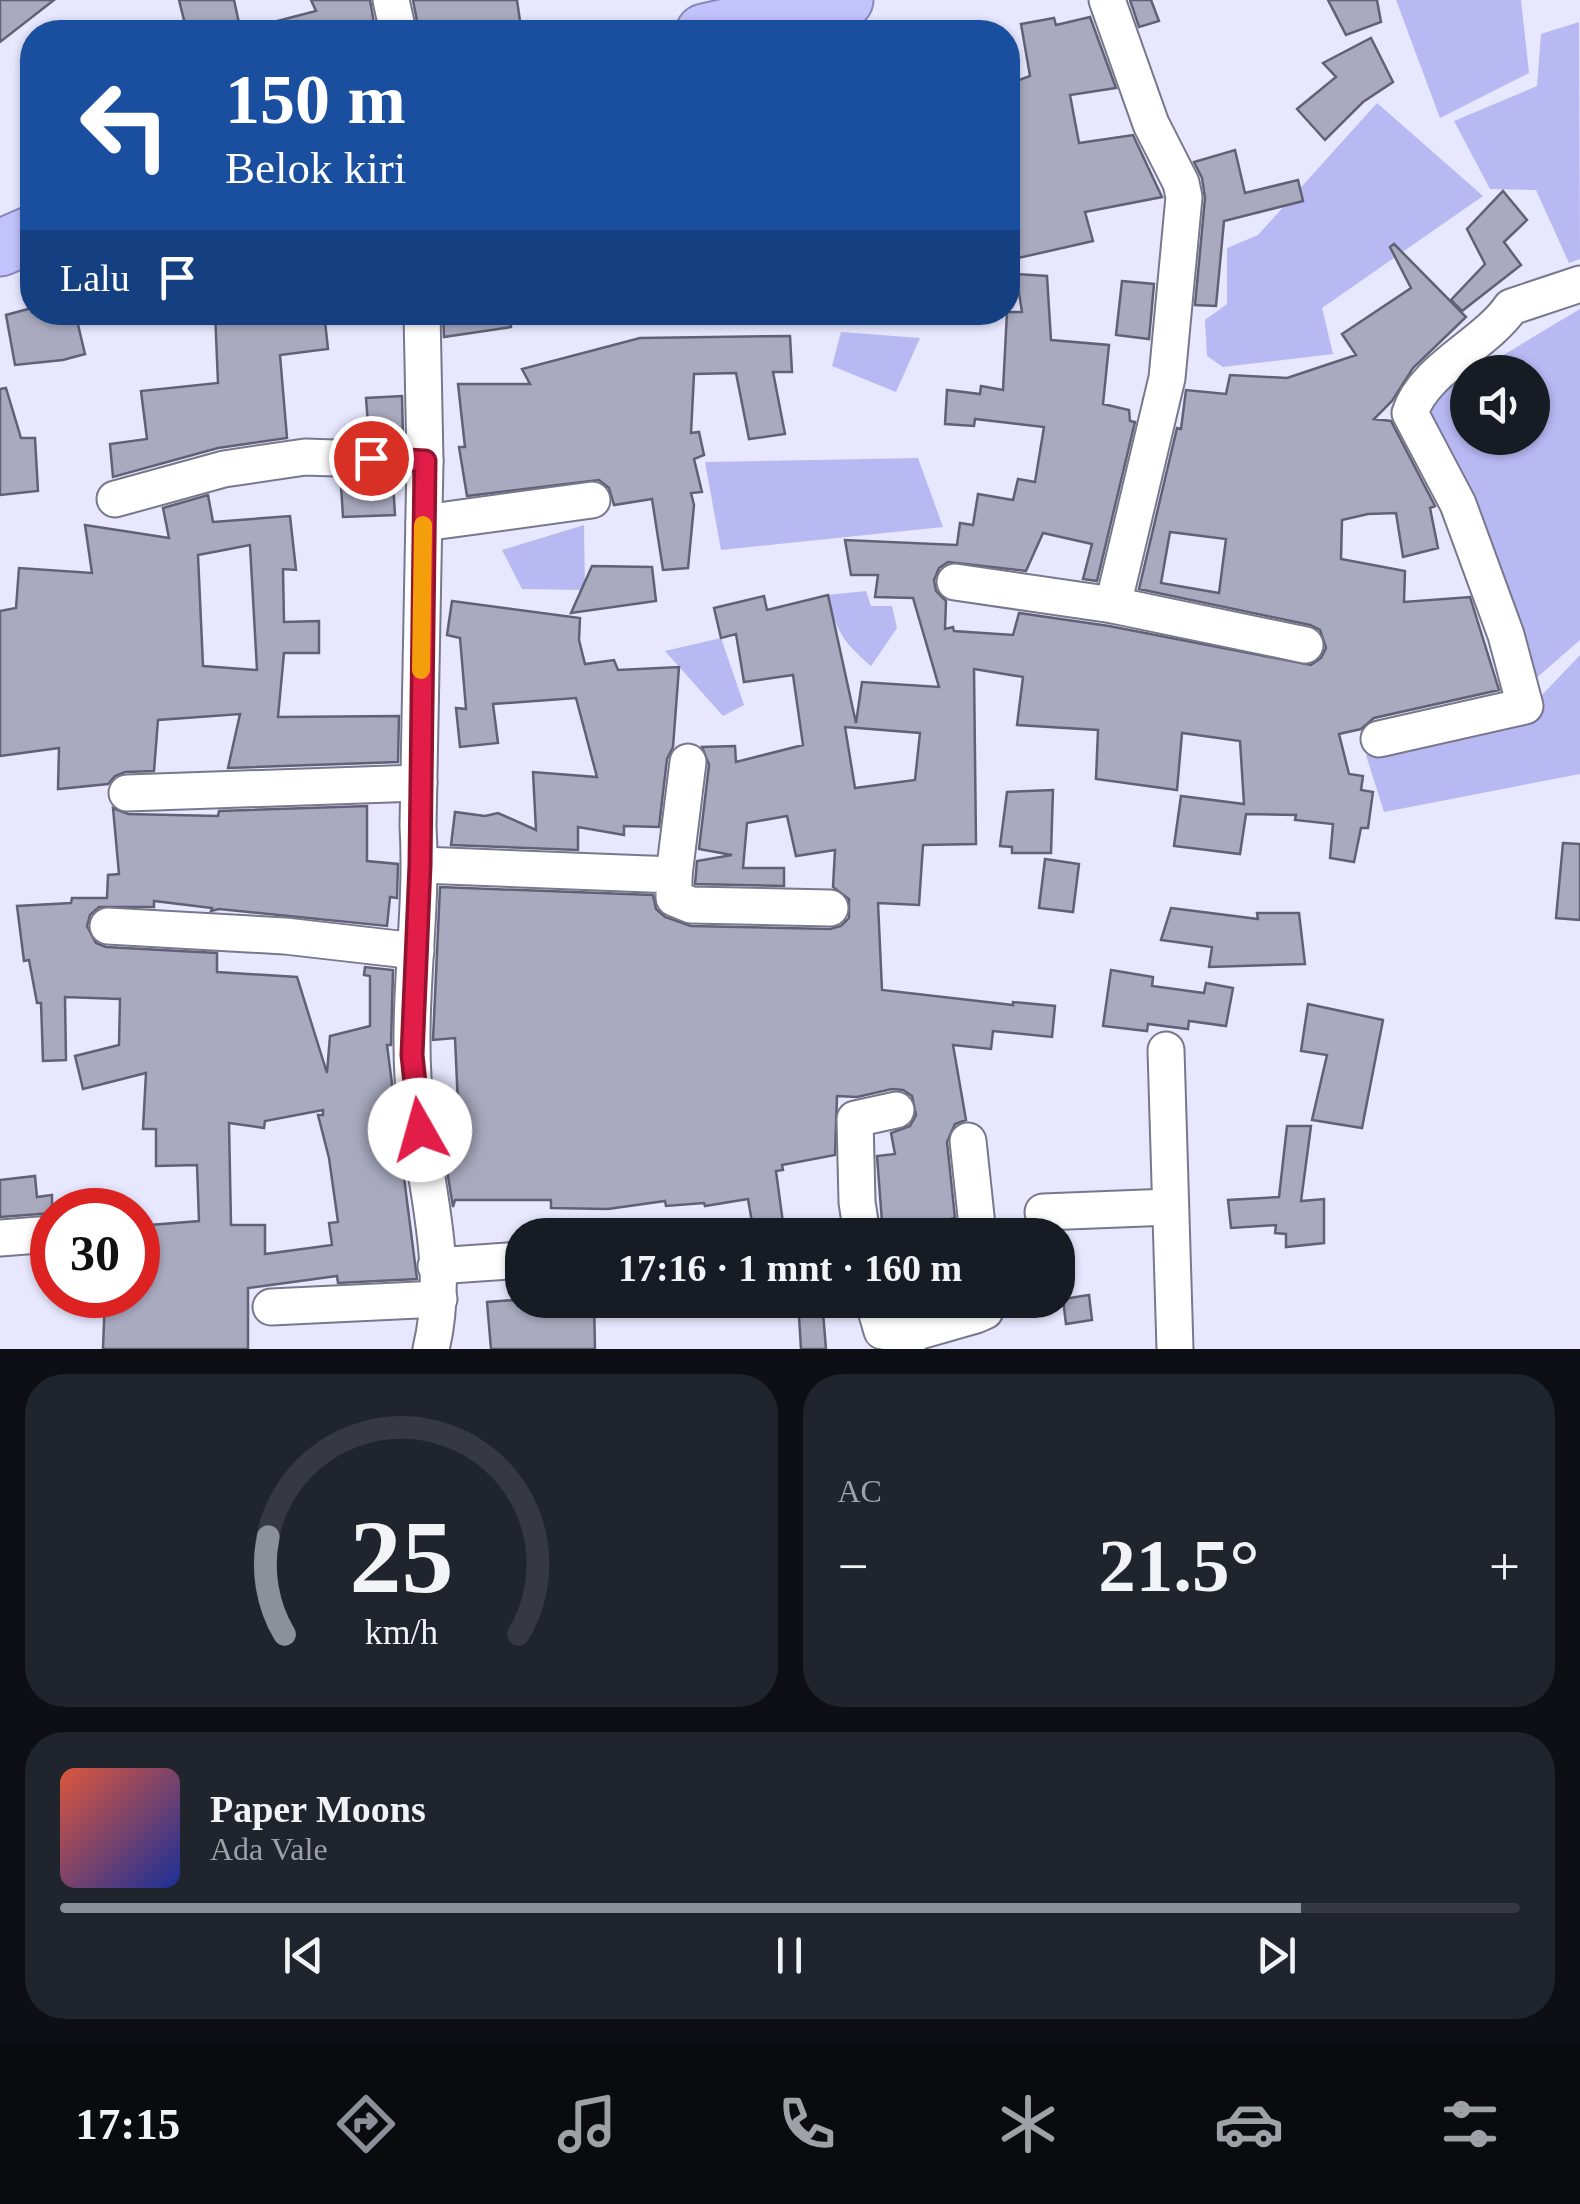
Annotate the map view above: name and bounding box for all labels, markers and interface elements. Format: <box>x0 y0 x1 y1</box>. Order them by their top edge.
icon: left <box>60 60 190 190</box>
text: 150 m <box>225 61 406 138</box>
text: Belok kiri <box>225 143 406 193</box>
icon: arrive <box>150 250 205 305</box>
text: Lalu <box>60 257 130 299</box>
map controls <box>1450 355 1550 455</box>
button: sound <box>1450 355 1550 455</box>
pin <box>329 416 414 501</box>
icon: arrive <box>344 431 399 486</box>
position arrow <box>368 1078 472 1182</box>
speed limit sign: 30 <box>30 1188 160 1318</box>
text: 17:16 · 1 mnt · 160 m <box>618 1247 962 1289</box>
text: AC <box>838 1473 882 1509</box>
text: 25 <box>349 1499 453 1614</box>
text: 21.5° <box>1098 1524 1259 1607</box>
text: − <box>838 1536 869 1597</box>
text: + <box>1489 1536 1520 1597</box>
text: km/h <box>365 1612 438 1652</box>
text: Paper Moons <box>210 1788 426 1830</box>
text: Ada Vale <box>210 1831 328 1867</box>
icon: previous <box>276 1928 331 1983</box>
icon: pause <box>762 1928 817 1983</box>
icon: next <box>1249 1928 1304 1983</box>
icon: directions <box>331 2089 401 2159</box>
icon: music <box>552 2089 622 2159</box>
icon: phone <box>772 2089 842 2159</box>
icon: climate <box>993 2089 1063 2159</box>
icon: car <box>1214 2089 1284 2159</box>
icon: filters <box>1435 2089 1505 2159</box>
text: 17:15 <box>75 2099 180 2149</box>

